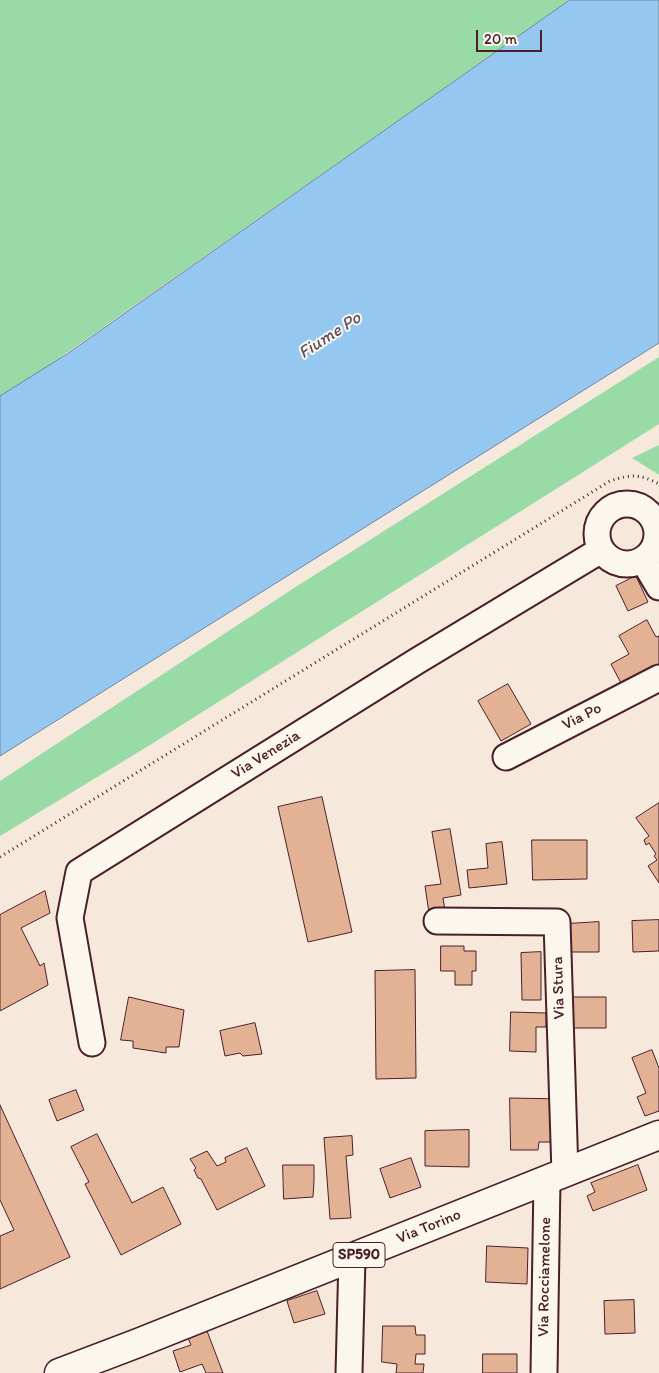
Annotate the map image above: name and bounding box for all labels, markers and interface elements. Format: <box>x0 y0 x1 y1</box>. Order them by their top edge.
scale bar <box>479 20 545 52</box>
text: 20 m <box>484 30 517 48</box>
water label: Fiume Po <box>295 308 365 364</box>
street label: Via Po <box>559 699 605 735</box>
street label: Via Venezia <box>228 726 304 784</box>
street label: Via Stura <box>548 956 570 1020</box>
street label: Via Torino <box>394 1205 464 1249</box>
street label: Via Rocciamelone <box>534 1217 556 1337</box>
road number: SP590 <box>333 1242 385 1268</box>

